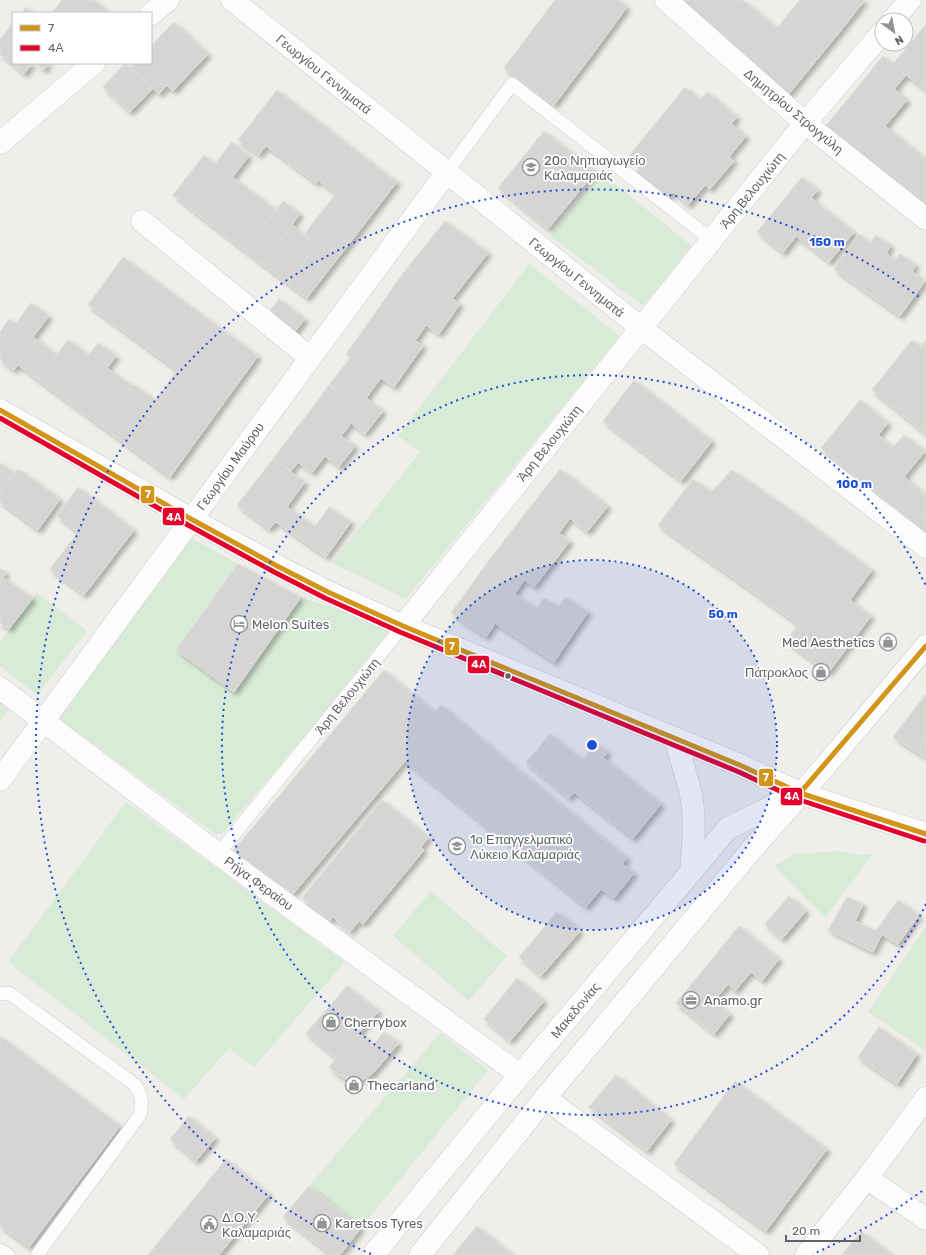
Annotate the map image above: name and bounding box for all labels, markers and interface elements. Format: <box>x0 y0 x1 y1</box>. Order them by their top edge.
legend <box>12 12 152 64</box>
north arrow <box>874 12 914 52</box>
text: 7 <box>48 21 54 35</box>
street label: Γεωργίου Γεννηματά <box>273 31 375 118</box>
text: N <box>892 32 906 48</box>
text: 4Α <box>48 41 63 55</box>
street label: Δημητρίου Στρογγύλη <box>741 66 846 157</box>
street label: Άρη Βελουχιώτη <box>717 149 788 231</box>
place label: 20ο Νηπιαγωγείο Καλαμαριάς <box>544 153 645 183</box>
school or university icon: 20ο Νηπιαγωγείο Καλαμαριάς <box>521 157 541 177</box>
street label: Γεωργίου Γεννηματά <box>526 234 628 321</box>
text: 150 m <box>809 235 845 249</box>
street label: Άρη Βελουχιώτη <box>514 402 585 484</box>
street label: Γεωργίου Μαύρου <box>194 420 267 513</box>
text: 100 m <box>836 477 872 491</box>
line badge: 7 <box>140 485 155 504</box>
text: 7 <box>145 488 152 501</box>
line badge: 4Α <box>162 507 185 526</box>
text: 4Α <box>166 511 182 524</box>
text: 50 m <box>708 607 738 621</box>
hotel icon: Melon Suites <box>229 614 249 634</box>
place label: Melon Suites <box>252 617 330 632</box>
shop icon: Med Aesthetics <box>878 632 898 652</box>
place label: Med Aesthetics <box>782 635 875 650</box>
line badge: 7 <box>444 637 460 656</box>
text: 7 <box>449 640 456 653</box>
street label: Άρη Βελουχιώτη <box>312 655 383 737</box>
line badge: 4Α <box>467 655 490 674</box>
text: 4Α <box>471 658 487 671</box>
shop icon: Πάτροκλος <box>811 662 831 682</box>
place label: Πάτροκλος <box>745 665 808 680</box>
unlabelled marker <box>503 671 513 681</box>
centre of rings <box>585 738 599 752</box>
line badge: 7 <box>758 768 774 787</box>
text: 7 <box>763 771 770 784</box>
line badge: 4Α <box>780 787 803 806</box>
text: 4Α <box>784 790 800 803</box>
place label: 1ο Επαγγελματικό Λύκειο Καλαμαριάς <box>470 832 580 862</box>
school or university icon: 1ο Επαγγελματικό Λύκειο Καλαμαριάς <box>447 836 467 856</box>
street label: Ρήγα Φεραίου <box>221 853 296 913</box>
street label: Μακεδονίας <box>548 979 603 1041</box>
office icon: Anamo.gr <box>681 990 701 1010</box>
place label: Anamo.gr <box>704 993 763 1009</box>
shop icon: Cherrybox <box>321 1012 341 1032</box>
place label: Cherrybox <box>344 1015 407 1030</box>
shop icon: Thecarland <box>344 1075 364 1095</box>
place label: Thecarland <box>367 1078 435 1093</box>
place label: Δ.Ο.Υ. Καλαμαριάς <box>222 1210 291 1240</box>
shop icon: Karetsos Tyres <box>312 1213 332 1233</box>
public building icon: Δ.Ο.Υ. Καλαμαριάς <box>199 1214 219 1234</box>
place label: Karetsos Tyres <box>335 1216 423 1231</box>
scale bar <box>786 1217 860 1243</box>
text: 20 m <box>792 1224 820 1238</box>

